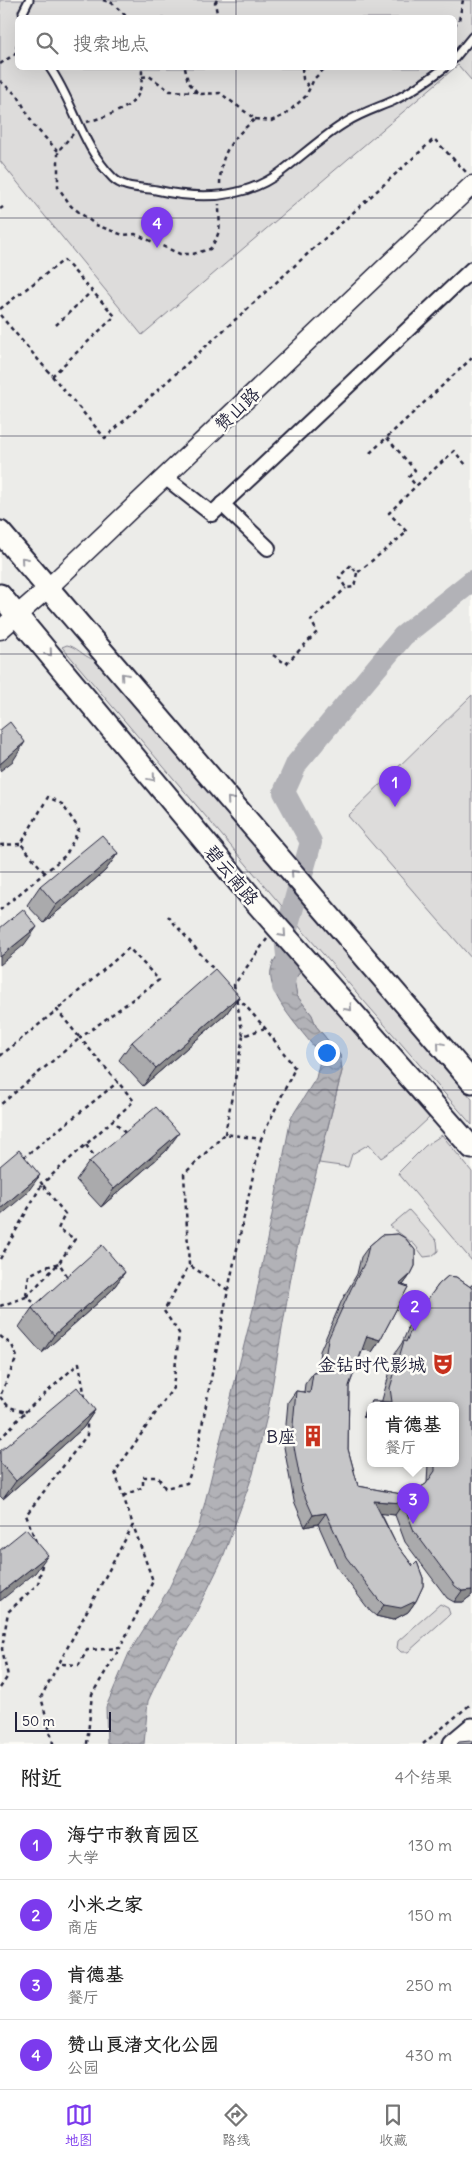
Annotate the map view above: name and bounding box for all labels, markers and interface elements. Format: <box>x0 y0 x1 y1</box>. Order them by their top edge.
search box <box>15 15 457 70</box>
icon: search <box>33 29 61 57</box>
text: 搜索地点 <box>73 31 149 55</box>
pin: 4 <box>141 207 173 248</box>
street label: 赞山路 <box>210 382 264 436</box>
one-way arrow <box>22 557 30 566</box>
one-way arrow <box>43 647 51 656</box>
one-way arrow <box>121 673 130 682</box>
pin: 1 <box>379 766 411 807</box>
one-way arrow <box>147 772 155 781</box>
one-way arrow <box>227 796 236 805</box>
street label: 碧云南路 <box>200 840 264 910</box>
one-way arrow <box>290 870 299 879</box>
one-way arrow <box>277 928 286 937</box>
one-way arrow <box>343 1003 352 1012</box>
your location <box>314 1040 340 1066</box>
one-way arrow <box>437 1041 446 1050</box>
pin: 2 <box>399 1290 431 1331</box>
theatre icon: 金钻时代影城 <box>430 1351 456 1377</box>
place label: 金钻时代影城 <box>318 1353 426 1376</box>
popup <box>367 1402 459 1467</box>
text: 肯德基 <box>384 1412 442 1436</box>
building icon: B座 <box>300 1423 326 1449</box>
place label: B座 <box>266 1425 296 1448</box>
text: 餐厅 <box>384 1437 417 1457</box>
pin: 3 <box>397 1483 429 1524</box>
scale bar <box>15 1709 111 1732</box>
text: 50 m <box>22 1712 55 1730</box>
text: 附近 <box>20 1764 62 1791</box>
text: 4个结果 <box>395 1767 452 1787</box>
text: 海宁市教育园区 <box>67 1822 200 1846</box>
text: 1 <box>33 1835 39 1855</box>
text: 130 m <box>408 1835 452 1855</box>
text: 大学 <box>67 1847 99 1867</box>
text: 小米之家 <box>67 1892 143 1916</box>
text: 2 <box>32 1905 40 1925</box>
text: 150 m <box>408 1905 452 1925</box>
text: 商店 <box>67 1917 99 1937</box>
text: 肯德基 <box>67 1962 124 1986</box>
text: 3 <box>31 1975 41 1995</box>
text: 250 m <box>406 1975 452 1995</box>
text: 餐厅 <box>67 1987 99 2007</box>
text: 赞山良渚文化公园 <box>67 2032 219 2056</box>
text: 4 <box>31 2045 41 2065</box>
text: 430 m <box>405 2045 452 2065</box>
text: 公园 <box>67 2057 99 2077</box>
tab: 地图 <box>65 2101 93 2149</box>
tab: 路线 <box>222 2101 250 2149</box>
tab: 收藏 <box>379 2101 407 2149</box>

